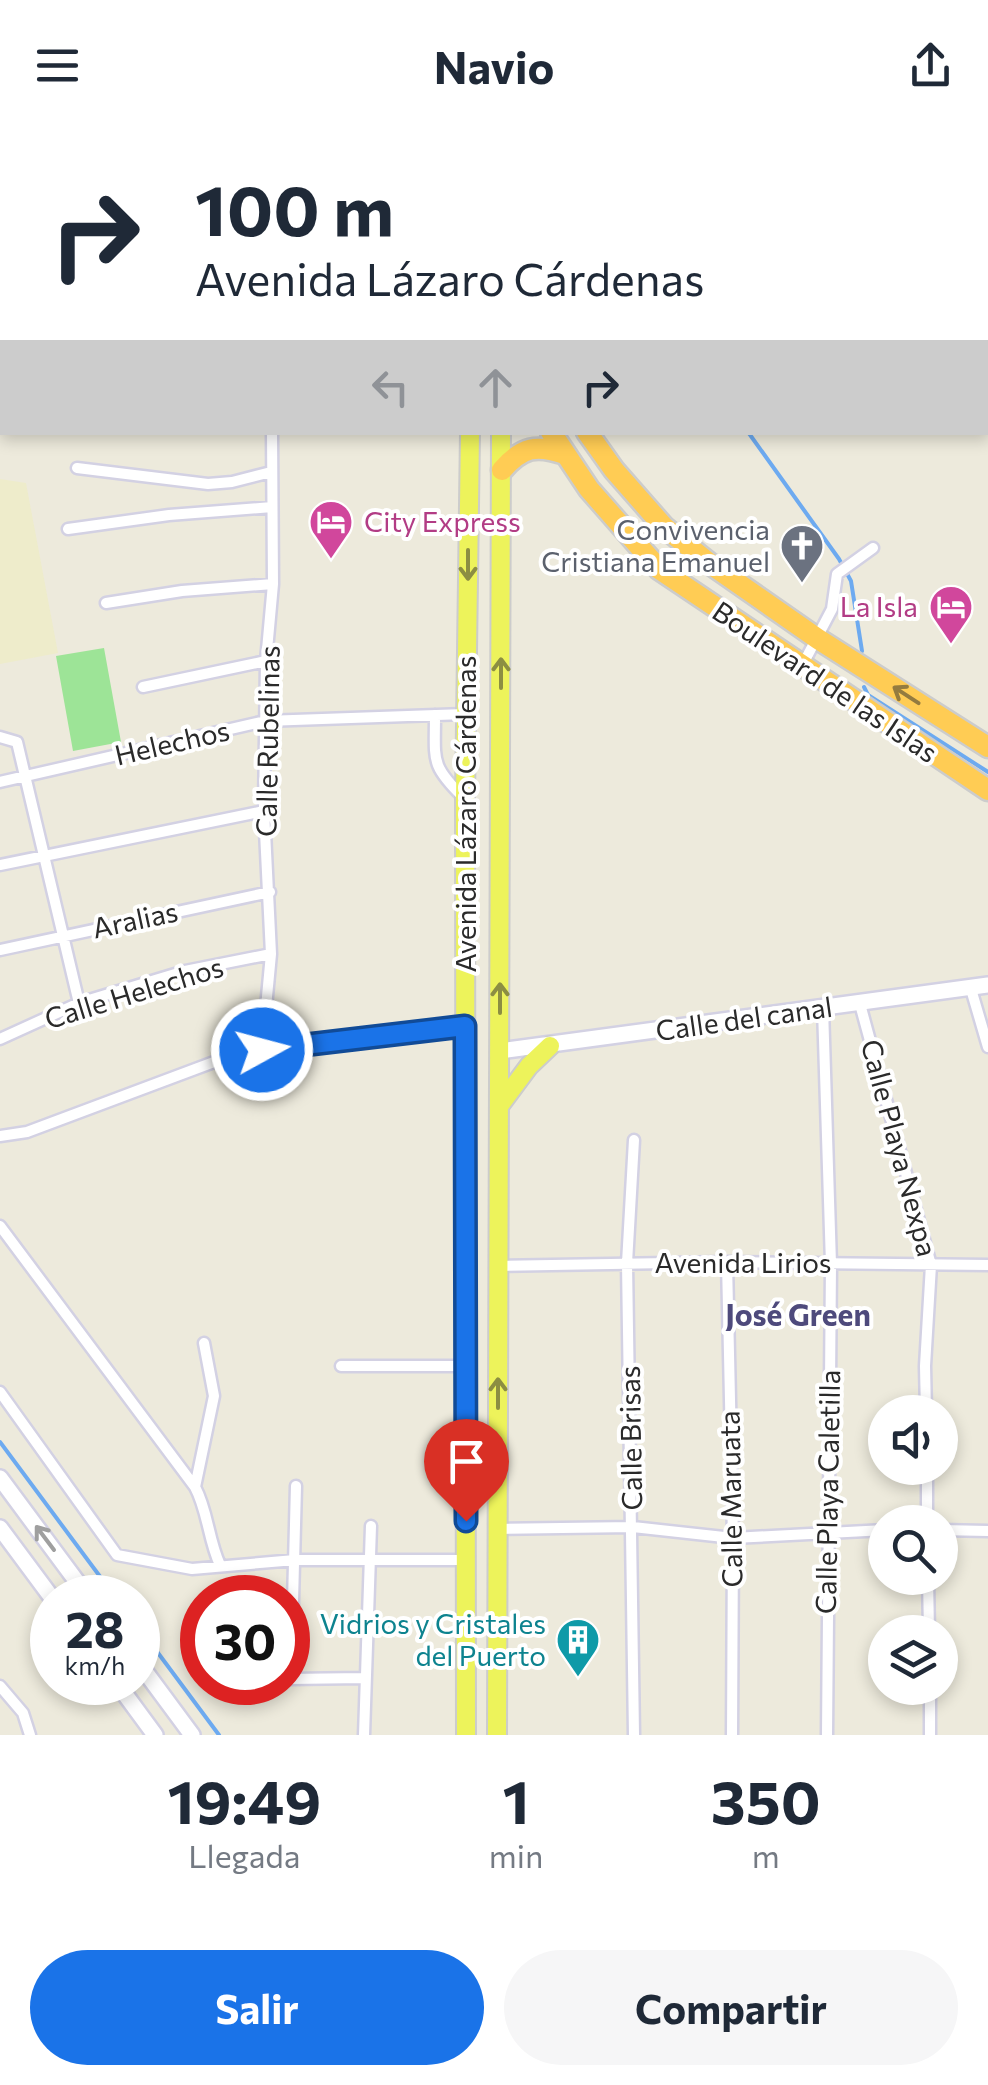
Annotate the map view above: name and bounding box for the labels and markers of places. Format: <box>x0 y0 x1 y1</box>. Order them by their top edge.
hotel icon: City Express <box>308 499 354 560</box>
place label: City Express <box>364 504 521 538</box>
place label: Convivencia Cristiana Emanuel <box>541 512 770 578</box>
church icon: Convivencia Cristiana Emanuel <box>779 523 825 584</box>
hotel icon: La Isla <box>928 584 974 645</box>
place label: La Isla <box>840 589 918 623</box>
pin <box>424 1419 509 1522</box>
place label: Vidrios y Cristales del Puerto <box>320 1606 546 1672</box>
building icon: Vidrios y Cristales del Puerto <box>555 1617 601 1678</box>

